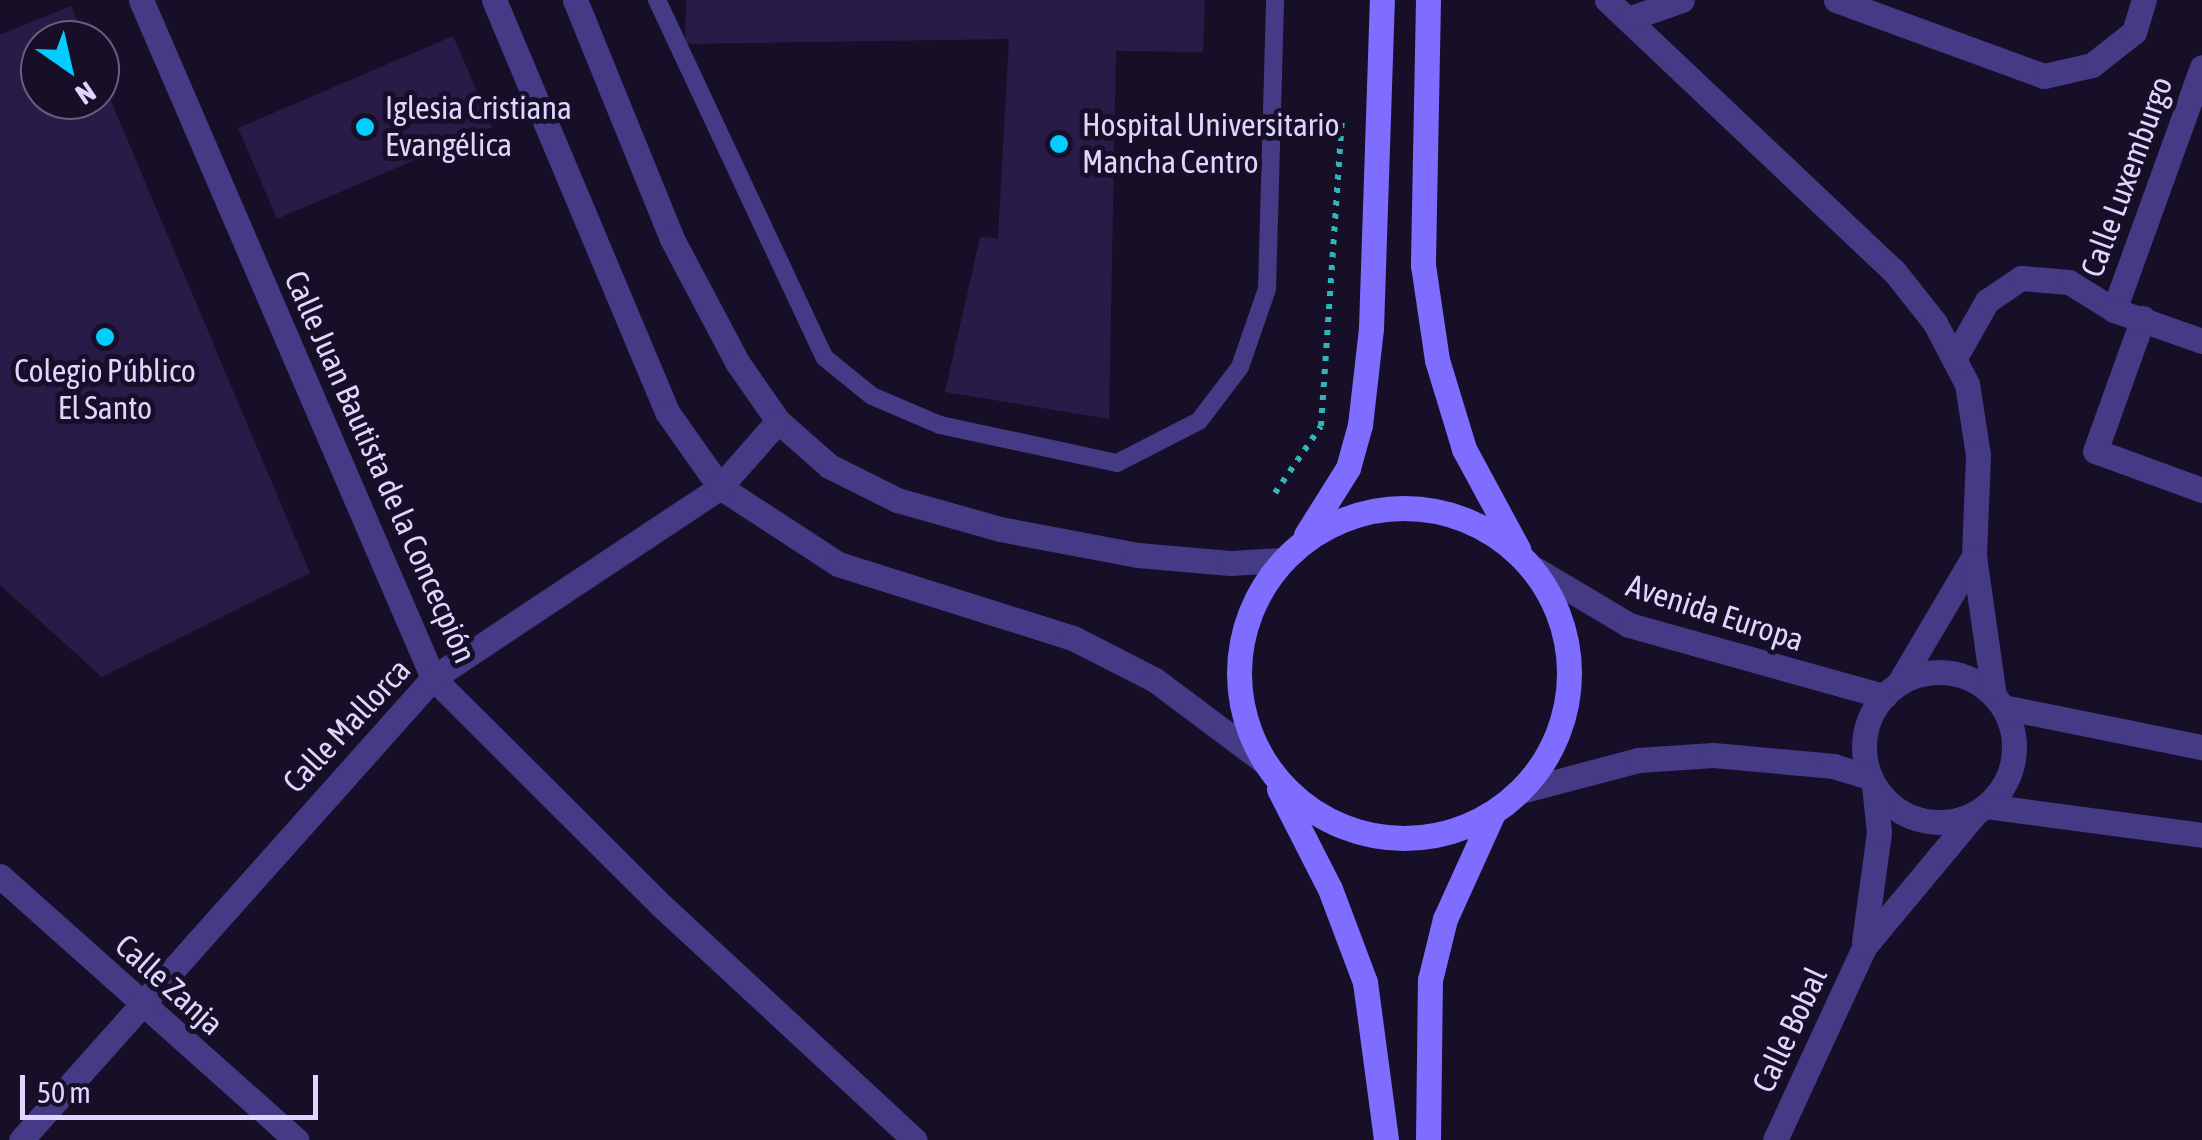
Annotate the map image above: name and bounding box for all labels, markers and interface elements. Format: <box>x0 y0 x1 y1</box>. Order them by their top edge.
north arrow <box>20 20 120 120</box>
street label: Calle Luxemburgo <box>2073 72 2181 282</box>
text: N <box>70 75 101 111</box>
place label: Iglesia Cristiana Evangélica <box>385 90 572 165</box>
place label: Hospital Universitario Mancha Centro <box>1082 107 1340 182</box>
marker: Iglesia Cristiana Evangélica <box>354 116 376 138</box>
marker: Hospital Universitario Mancha Centro <box>1046 131 1072 157</box>
street label: Calle Juan Bautista de la Concecpión <box>276 265 484 669</box>
marker: Colegio Público El Santo <box>94 326 116 348</box>
place label: Colegio Público El Santo <box>14 353 196 428</box>
street label: Avenida Europa <box>1622 566 1808 660</box>
street label: Calle Mallorca <box>275 651 419 801</box>
street label: Calle Zanja <box>107 927 231 1043</box>
street label: Calle Bobal <box>1744 961 1836 1099</box>
scale bar <box>25 1055 322 1117</box>
text: 50 m <box>37 1075 91 1109</box>

